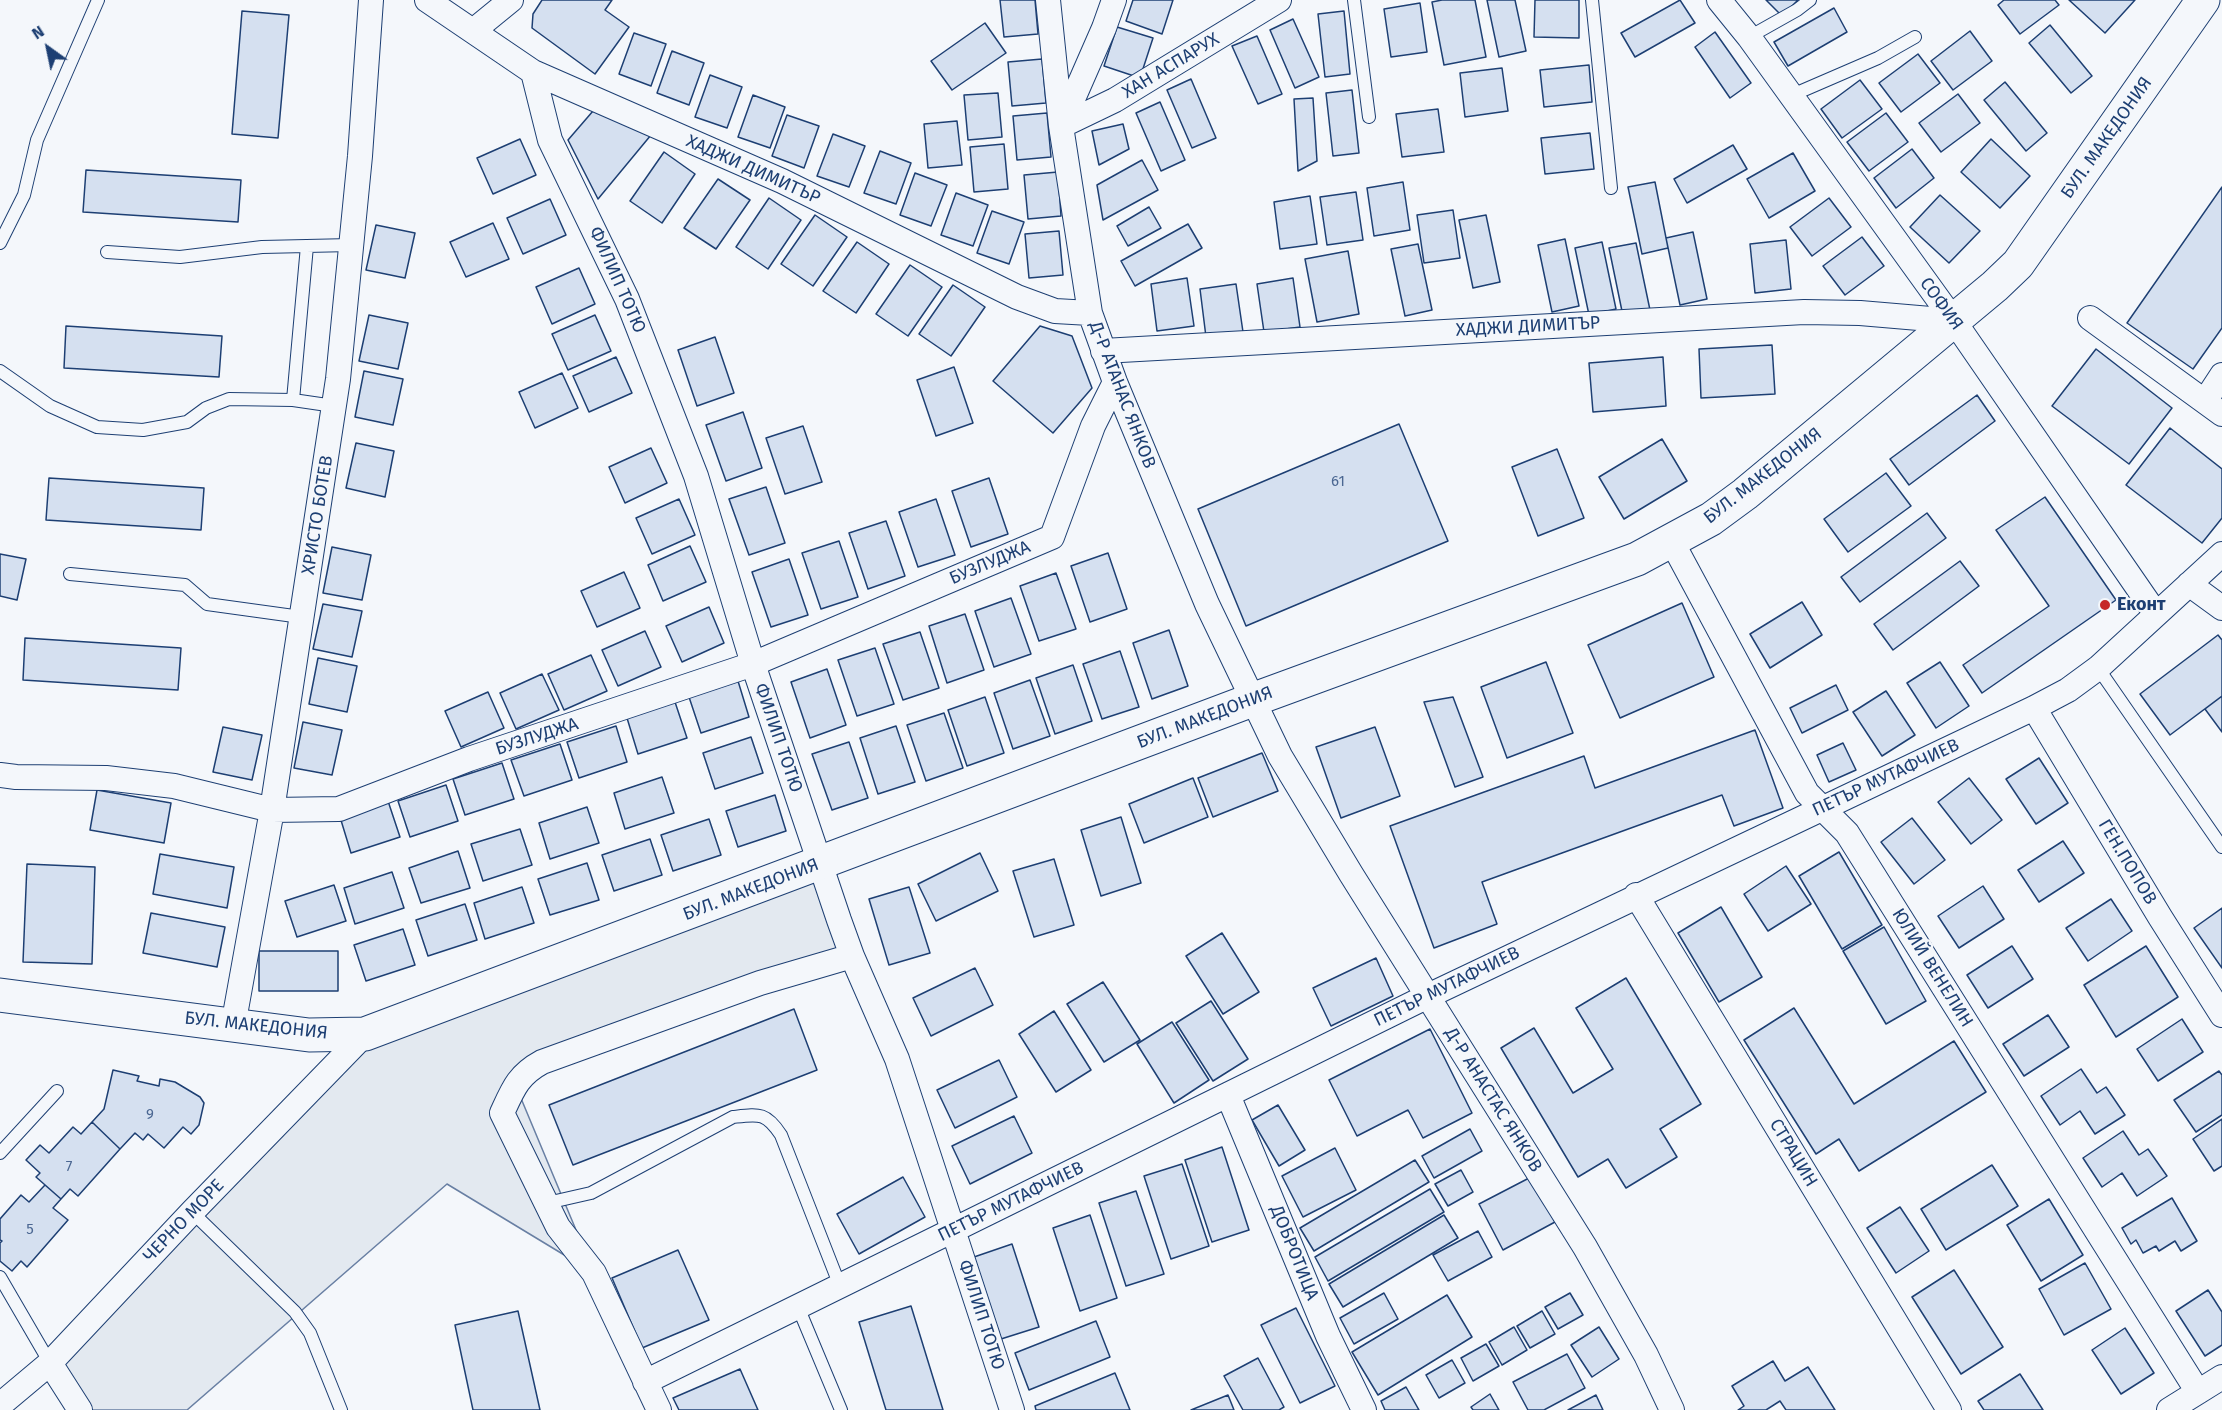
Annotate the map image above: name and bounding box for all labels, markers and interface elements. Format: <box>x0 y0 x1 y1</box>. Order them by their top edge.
north arrow <box>18 18 78 78</box>
text: N <box>28 22 48 43</box>
street label: ХАН АСПАРУХ <box>1119 29 1223 103</box>
street label: БУЛ. МАКЕДОНИЯ <box>2057 73 2157 203</box>
street label: ХАДЖИ ДИМИТЪР <box>683 131 823 209</box>
street label: ФИЛИП ТОТЮ <box>584 223 650 337</box>
street label: СОФИЯ <box>1915 273 1967 335</box>
street label: ХАДЖИ ДИМИТЪР <box>1455 312 1601 342</box>
street label: Д-Р АТАНАС ЯНКОВ <box>1084 318 1160 472</box>
street label: БУЛ. МАКЕДОНИЯ <box>1700 423 1826 529</box>
street label: ХРИСТО БОТЕВ <box>298 454 338 576</box>
house number: 61 <box>1331 473 1345 491</box>
street label: БУЗЛУДЖА <box>946 536 1034 590</box>
place label: Еконт <box>2117 594 2165 616</box>
marker: Еконт <box>2098 598 2112 612</box>
street label: ФИЛИП ТОТЮ <box>749 681 807 795</box>
street label: БУЛ. МАКЕДОНИЯ <box>1134 682 1276 754</box>
street label: БУЗЛУДЖА <box>493 713 581 761</box>
street label: ПЕТЪР МУТАФЧИЕВ <box>1809 734 1963 822</box>
street label: ГЕН.ПОПОВ <box>2093 816 2161 908</box>
street label: БУЛ. МАКЕДОНИЯ <box>680 854 822 926</box>
street label: ЮЛИЙ ВЕНЕЛИН <box>1887 905 1977 1031</box>
street label: ПЕТЪР МУТАФЧИЕВ <box>1371 942 1523 1032</box>
street label: БУЛ. МАКЕДОНИЯ <box>183 1008 329 1044</box>
street label: Д-Р АНАСТАС ЯНКОВ <box>1440 1024 1546 1176</box>
house number: 9 <box>146 1106 154 1124</box>
street label: СТРАЦИН <box>1764 1115 1822 1191</box>
street label: ПЕТЪР МУТАФЧИЕВ <box>935 1157 1087 1247</box>
house number: 7 <box>66 1158 72 1176</box>
street label: ЧЕРНО МОРЕ <box>139 1175 229 1267</box>
street label: ДОБРОТИЦА <box>1265 1203 1323 1303</box>
house number: 5 <box>26 1221 34 1239</box>
street label: ФИЛИП ТОТЮ <box>953 1257 1009 1373</box>

